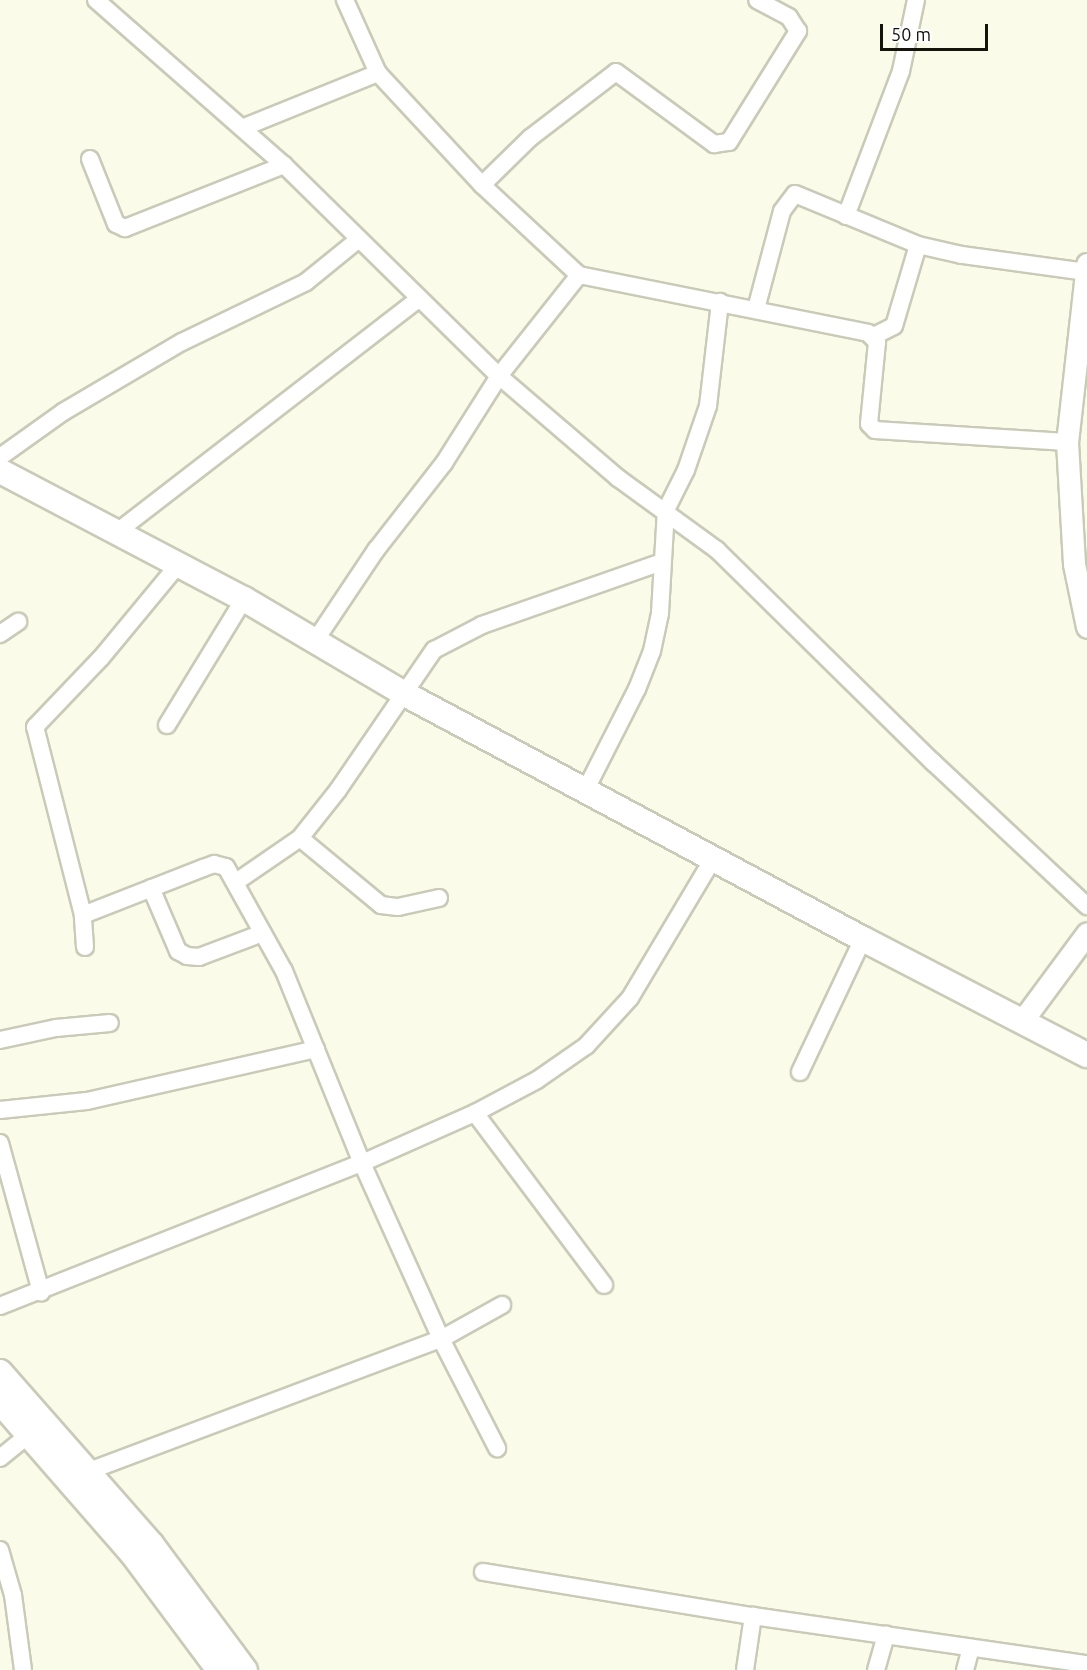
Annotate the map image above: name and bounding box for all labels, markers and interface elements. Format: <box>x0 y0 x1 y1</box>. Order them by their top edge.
scale bar <box>883 12 991 50</box>
text: 50 m <box>891 24 931 44</box>

